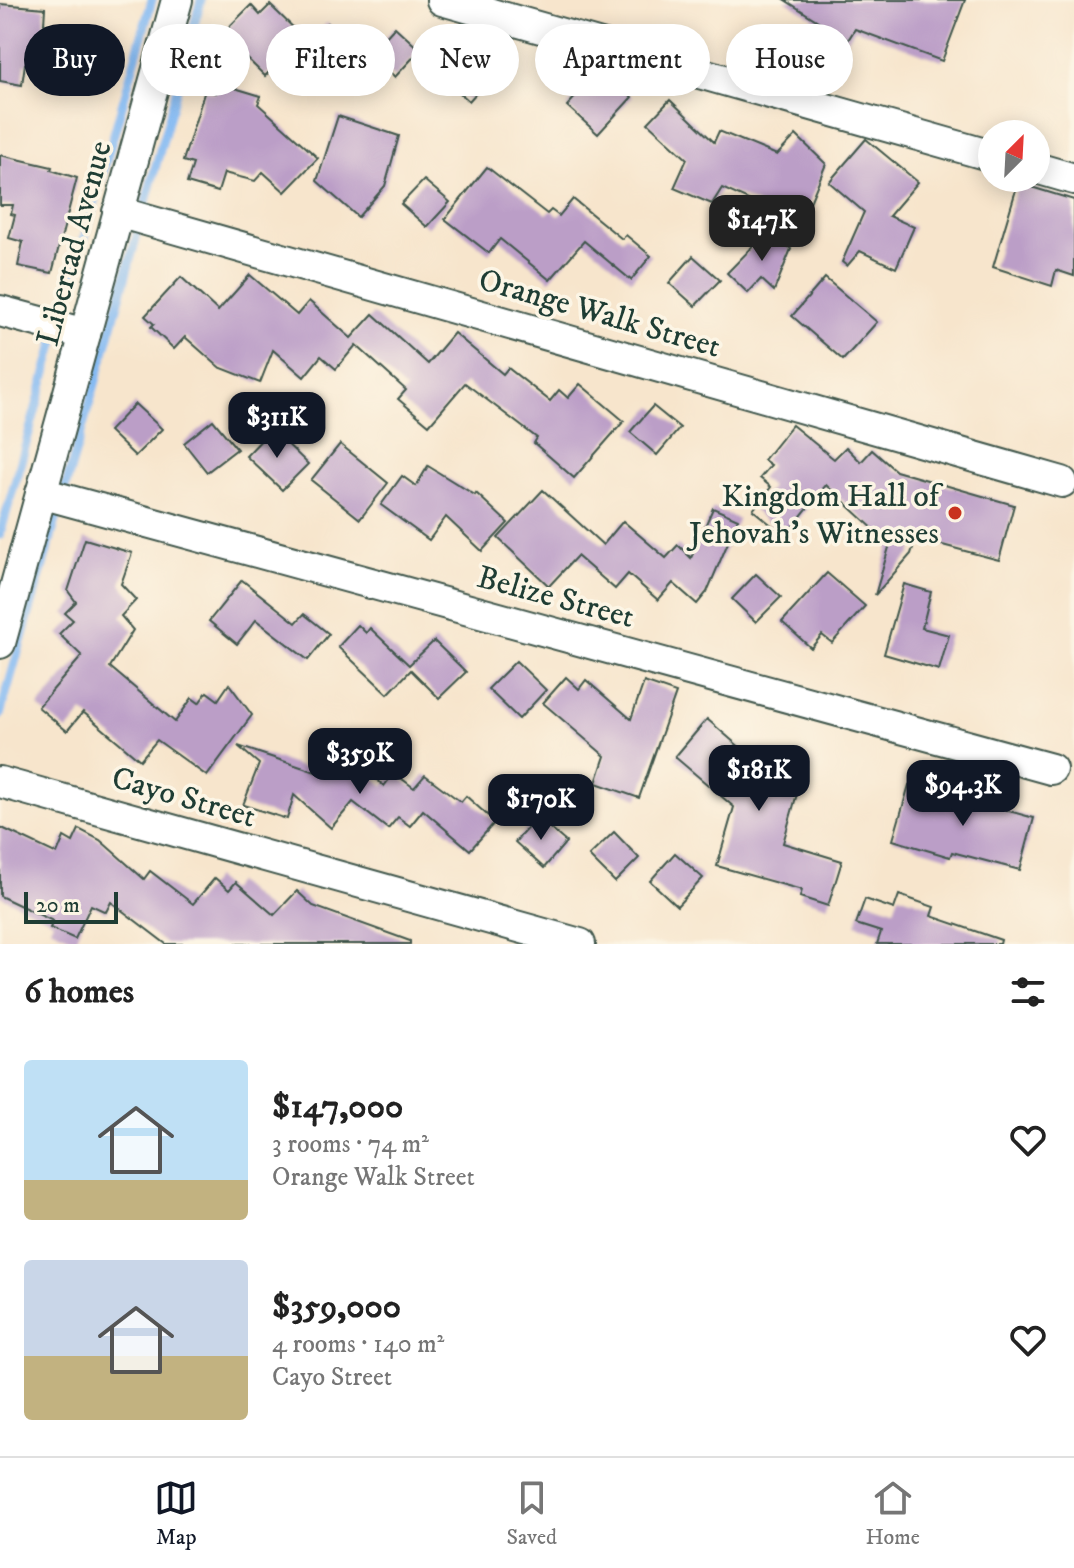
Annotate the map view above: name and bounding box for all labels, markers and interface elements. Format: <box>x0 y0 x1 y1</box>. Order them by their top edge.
chip: Buy <box>24 24 125 96</box>
chip: Rent <box>141 24 250 96</box>
chip: Filters <box>266 24 395 96</box>
chip: New <box>411 24 519 96</box>
chip: Apartment <box>535 24 710 96</box>
chip: House <box>726 24 853 96</box>
north arrow <box>978 120 1050 192</box>
map controls <box>978 120 1050 192</box>
street label: Libertad Avenue <box>28 137 121 350</box>
pin: $147K <box>706 195 818 263</box>
text: $147K <box>727 204 797 237</box>
street label: Orange Walk Street <box>474 260 725 368</box>
pin: $311K <box>221 392 333 460</box>
text: $311K <box>246 401 308 434</box>
place label: Kingdom Hall of Jehovah's Witnesses <box>686 477 944 554</box>
marker: Kingdom Hall of Jehovah's Witnesses <box>946 504 964 522</box>
street label: Belize Street <box>473 558 638 638</box>
pin: $359K <box>304 728 416 796</box>
text: $359K <box>326 737 394 770</box>
pin: $181K <box>703 745 815 813</box>
text: $181K <box>727 754 791 787</box>
street label: Cayo Street <box>107 758 260 838</box>
pin: $94.3K <box>898 760 1028 828</box>
text: $94.3K <box>925 769 1001 802</box>
pin: $170K <box>485 774 597 842</box>
text: $170K <box>506 783 576 816</box>
scale bar <box>24 888 118 924</box>
text: 20 m <box>36 892 80 919</box>
icon: filters <box>1006 970 1050 1014</box>
text: 6 homes <box>24 971 134 1013</box>
text: $147,000 <box>272 1086 403 1128</box>
icon: home <box>88 1092 184 1188</box>
icon: heart <box>1006 1118 1050 1162</box>
text: 3 rooms · 74 m² <box>272 1128 429 1161</box>
text: Orange Walk Street <box>272 1161 475 1194</box>
text: $359,000 <box>272 1286 401 1328</box>
icon: home <box>88 1292 184 1388</box>
icon: heart <box>1006 1318 1050 1362</box>
text: 4 rooms · 140 m² <box>272 1328 444 1361</box>
text: Cayo Street <box>272 1361 392 1394</box>
tab: Map <box>154 1476 198 1551</box>
tab: Saved <box>507 1476 557 1551</box>
tab: Home <box>865 1476 920 1551</box>

